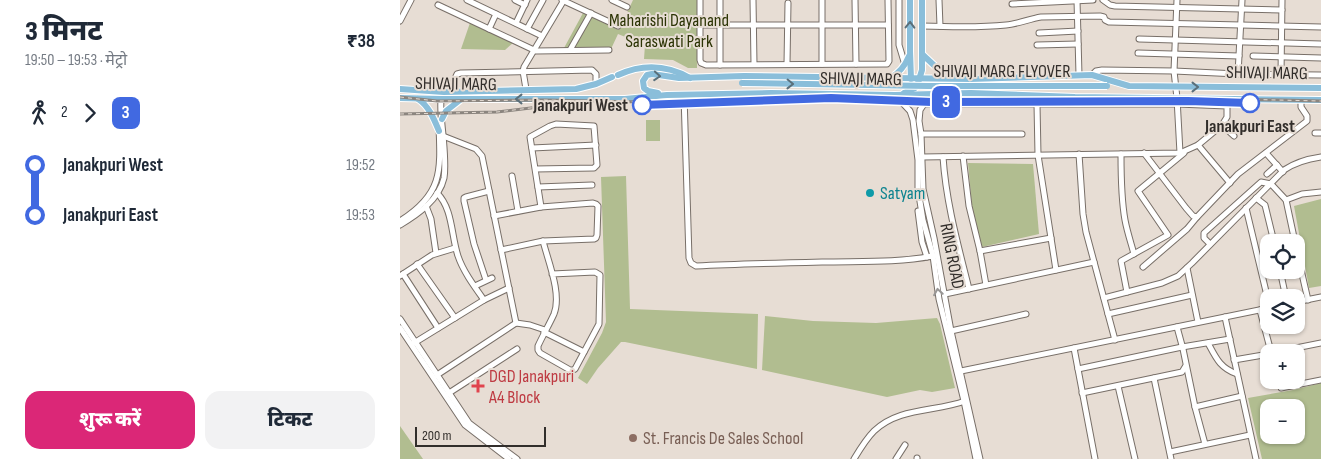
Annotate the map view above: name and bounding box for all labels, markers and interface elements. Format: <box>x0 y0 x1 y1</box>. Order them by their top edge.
park label: Maharishi Dayanand Saraswati Park <box>609 10 729 52</box>
text: 3 मिनट <box>25 15 103 48</box>
one-way arrow <box>905 21 915 29</box>
text: ₹38 <box>347 30 375 53</box>
text: 19:50 – 19:53 · मेट्रो <box>25 51 127 70</box>
street label: SHIVAJI MARG FLYOVER <box>933 61 1071 82</box>
street label: SHIVAJI MARG <box>1226 62 1308 84</box>
street label: SHIVAJI MARG <box>820 68 902 90</box>
one-way arrow <box>653 70 661 81</box>
street label: SHIVAJI MARG <box>415 73 497 95</box>
one-way arrow <box>787 79 795 89</box>
one-way arrow <box>1192 82 1200 92</box>
line badge: 3 <box>930 86 962 118</box>
text: 3 <box>942 91 950 112</box>
marker: Janakpuri East <box>1240 93 1260 113</box>
one-way arrow <box>515 94 523 104</box>
place label: Janakpuri West <box>532 95 628 116</box>
marker: Janakpuri West <box>632 95 652 115</box>
icon: walk <box>25 99 53 127</box>
icon: forward <box>76 99 104 127</box>
text: 3 <box>122 102 130 123</box>
text: 2 <box>61 103 68 122</box>
place label: Janakpuri East <box>1204 116 1295 137</box>
text: Janakpuri West <box>63 154 163 177</box>
text: 19:52 <box>346 156 375 175</box>
place label: Satyam <box>880 183 925 204</box>
marker: Satyam <box>864 187 876 199</box>
text: Janakpuri East <box>63 204 158 227</box>
text: 19:53 <box>346 206 375 225</box>
street label: RING ROAD <box>935 221 969 291</box>
map controls <box>1260 234 1305 444</box>
button: locate <box>1260 234 1305 279</box>
one-way arrow <box>933 288 943 297</box>
button: layers <box>1260 289 1305 334</box>
button: + <box>1260 344 1305 389</box>
place label: DGD Janakpuri A4 Block <box>488 366 574 408</box>
marker: DGD Janakpuri A4 Block <box>471 379 485 393</box>
button: शुरू करें <box>25 391 195 449</box>
button: टिकट <box>205 391 375 449</box>
button: − <box>1260 399 1305 444</box>
scale bar <box>415 424 546 447</box>
text: 200 m <box>422 427 451 444</box>
place label: St. Francis De Sales School <box>643 428 803 449</box>
marker: St. Francis De Sales School <box>627 432 639 444</box>

